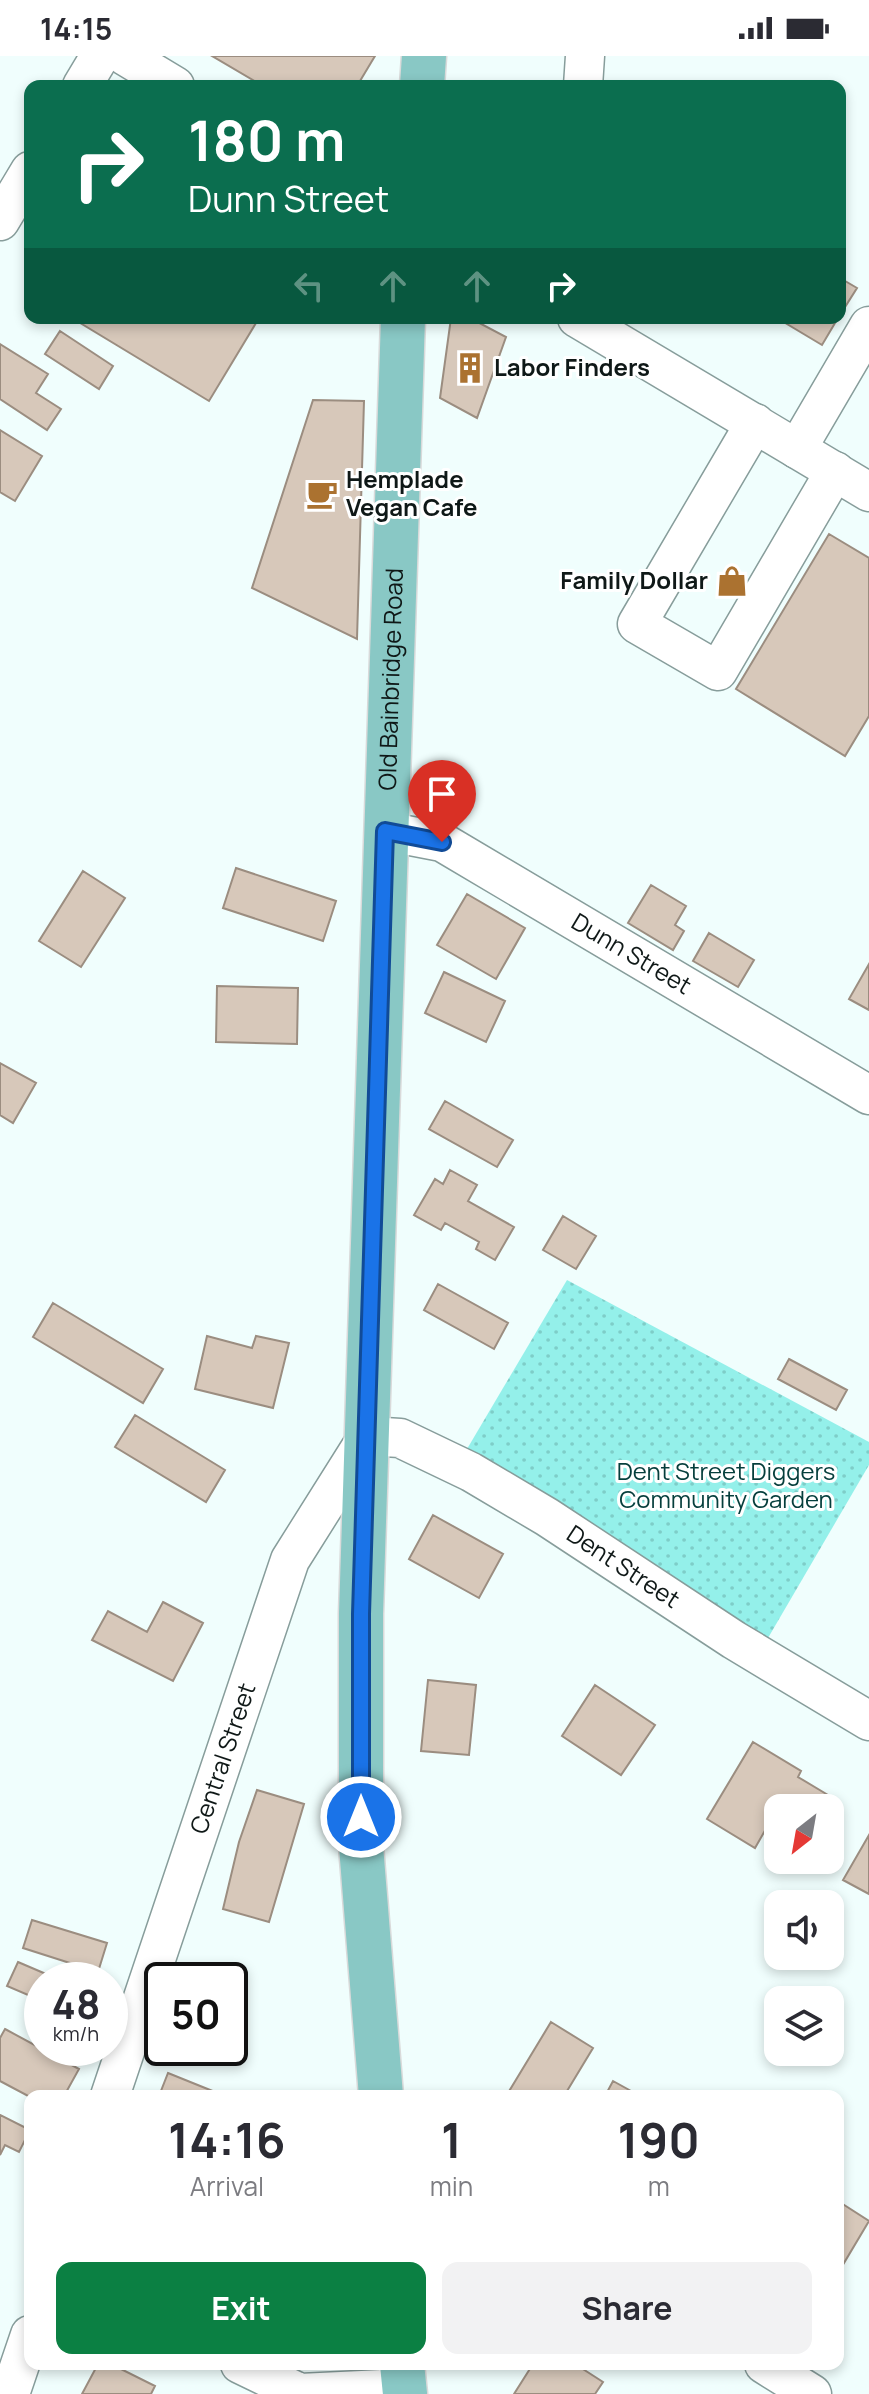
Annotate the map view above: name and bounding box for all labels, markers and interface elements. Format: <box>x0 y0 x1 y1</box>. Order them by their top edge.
text: 14:15 <box>40 8 112 49</box>
text: 180 m <box>188 101 345 178</box>
icon: right <box>56 112 160 216</box>
text: Dunn Street <box>188 174 389 223</box>
icon: left <box>287 264 331 308</box>
icon: ahead <box>371 264 415 308</box>
icon: ahead <box>455 264 499 308</box>
icon: right <box>539 264 583 308</box>
place label: Labor Finders <box>494 350 650 383</box>
building icon: Labor Finders <box>453 351 487 385</box>
place label: Hemplade Vegan Cafe <box>346 462 477 523</box>
cafe icon: Hemplade Vegan Cafe <box>305 477 339 511</box>
place label: Family Dollar <box>560 563 708 596</box>
shop icon: Family Dollar <box>715 564 749 598</box>
street label: Old Bainbridge Road <box>370 567 410 791</box>
pin <box>408 760 476 842</box>
icon: arrive <box>420 772 464 816</box>
street label: Dunn Street <box>566 904 698 1001</box>
park label: Dent Street Diggers Community Garden <box>617 1454 835 1515</box>
street label: Dent Street <box>561 1517 687 1615</box>
street label: Central Street <box>181 1678 263 1838</box>
position arrow <box>319 1775 403 1859</box>
north arrow <box>764 1794 844 1874</box>
map controls <box>764 1794 844 2066</box>
button: sound <box>764 1890 844 1970</box>
speed limit sign: 50 <box>144 1962 248 2066</box>
text: 48 <box>52 1976 100 2031</box>
button: layers <box>764 1986 844 2066</box>
text: km/h <box>53 2020 99 2047</box>
text: 14:16 <box>168 2107 286 2172</box>
text: 1 <box>441 2107 462 2172</box>
text: 190 <box>617 2107 700 2172</box>
text: Arrival <box>190 2168 264 2204</box>
text: min <box>430 2168 473 2204</box>
text: m <box>648 2168 670 2204</box>
button: Exit <box>56 2262 426 2354</box>
button: Share <box>442 2262 812 2354</box>

